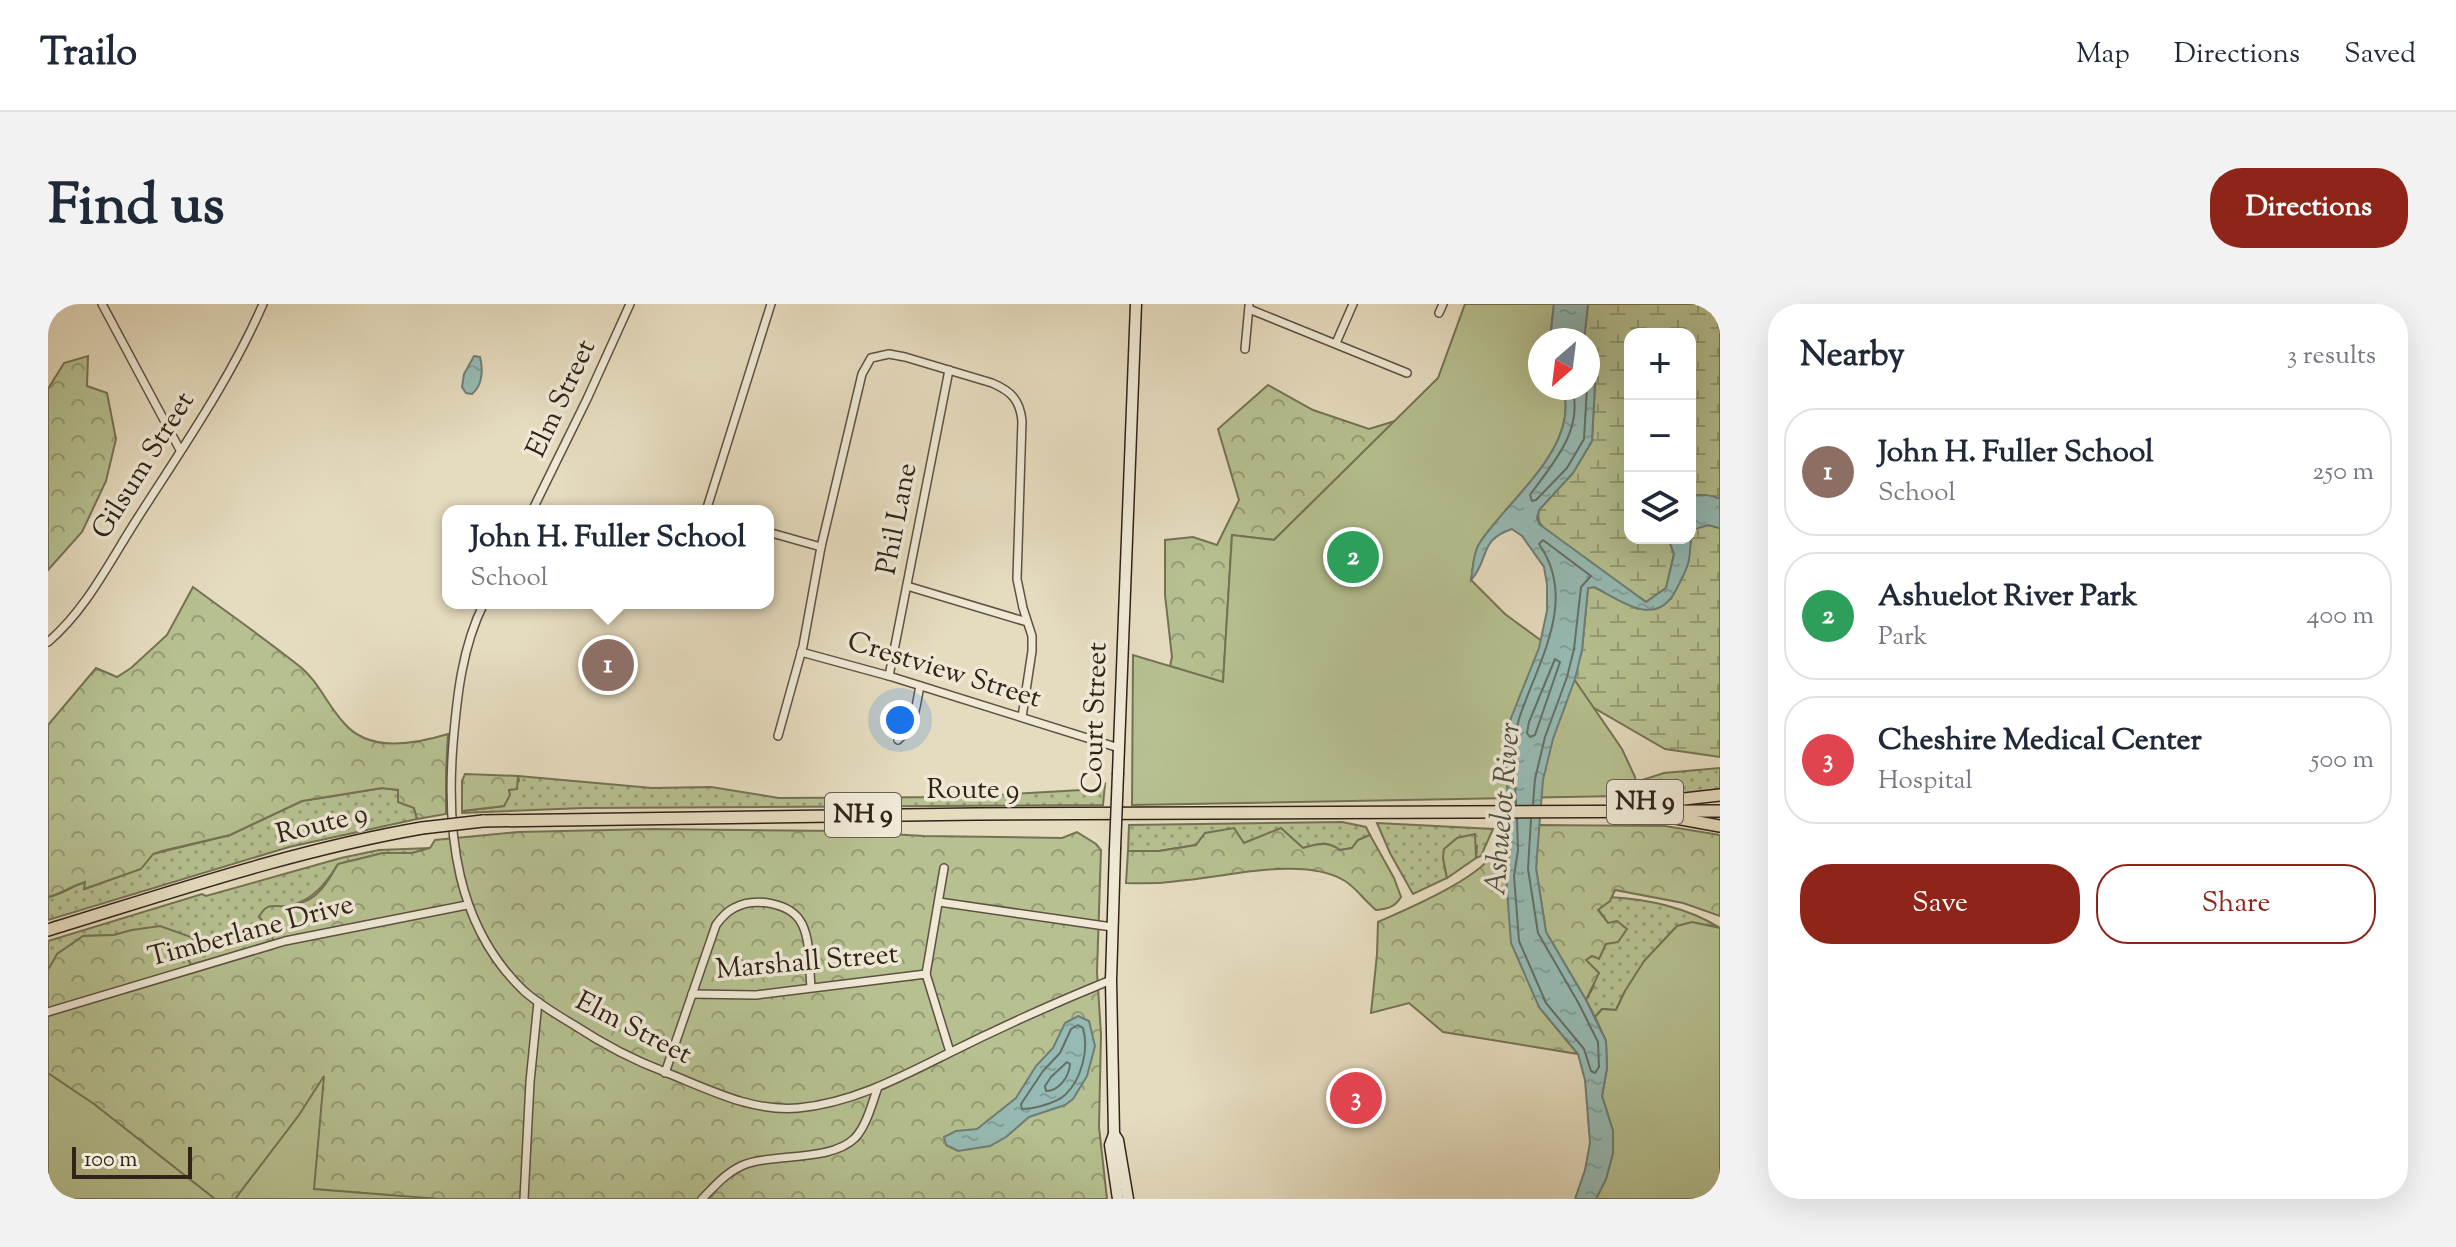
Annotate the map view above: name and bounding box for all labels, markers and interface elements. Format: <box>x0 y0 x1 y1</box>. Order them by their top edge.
text: Trailo <box>40 28 137 82</box>
text: Map <box>2076 35 2130 75</box>
text: Directions <box>2174 35 2300 75</box>
text: Saved <box>2344 35 2416 75</box>
text: Find us <box>48 168 224 249</box>
button: Directions <box>2210 168 2408 248</box>
north arrow <box>1528 328 1600 400</box>
map controls <box>1624 328 1696 544</box>
button: + <box>1624 328 1696 400</box>
text: Nearby <box>1800 332 1905 381</box>
street label: Elm Street <box>517 333 607 465</box>
text: 3 results <box>2287 338 2376 375</box>
street label: Gilsum Street <box>83 384 205 548</box>
button: − <box>1624 400 1696 472</box>
text: John H. Fuller School <box>1878 432 2154 475</box>
text: 1 <box>1824 454 1832 491</box>
text: 250 m <box>2312 454 2374 491</box>
street label: Phil Lane <box>868 460 928 578</box>
button: layers <box>1624 472 1696 544</box>
text: School <box>1878 475 1956 512</box>
popup <box>442 505 774 609</box>
text: John H. Fuller School <box>470 517 746 560</box>
pin: 2 <box>1327 527 1379 587</box>
text: School <box>470 560 548 597</box>
text: Ashuelot River Park <box>1878 576 2137 619</box>
text: 2 <box>1822 598 1834 635</box>
text: 400 m <box>2307 598 2374 635</box>
text: Park <box>1878 619 1928 656</box>
street label: Crestview Street <box>842 623 1046 720</box>
pin: 1 <box>582 635 634 695</box>
street label: Court Street <box>1073 641 1119 794</box>
your location <box>880 700 920 740</box>
water label: Ashuelot River <box>1475 720 1533 897</box>
text: Cheshire Medical Center <box>1878 720 2202 763</box>
text: 3 <box>1823 742 1833 779</box>
text: 500 m <box>2311 742 2374 779</box>
text: Hospital <box>1878 763 1973 800</box>
street label: Route 9 <box>927 771 1019 811</box>
road number: NH 9 <box>1607 780 1683 824</box>
road number: NH 9 <box>825 793 901 837</box>
street label: Route 9 <box>272 794 372 856</box>
button: Save <box>1800 864 2080 944</box>
button: Share <box>2096 864 2376 944</box>
street label: Timberlane Drive <box>144 885 358 979</box>
street label: Marshall Street <box>714 935 900 991</box>
street label: Elm Street <box>568 983 699 1076</box>
pin: 3 <box>1330 1068 1382 1128</box>
scale bar <box>72 1143 192 1179</box>
text: 100 m <box>84 1145 137 1177</box>

